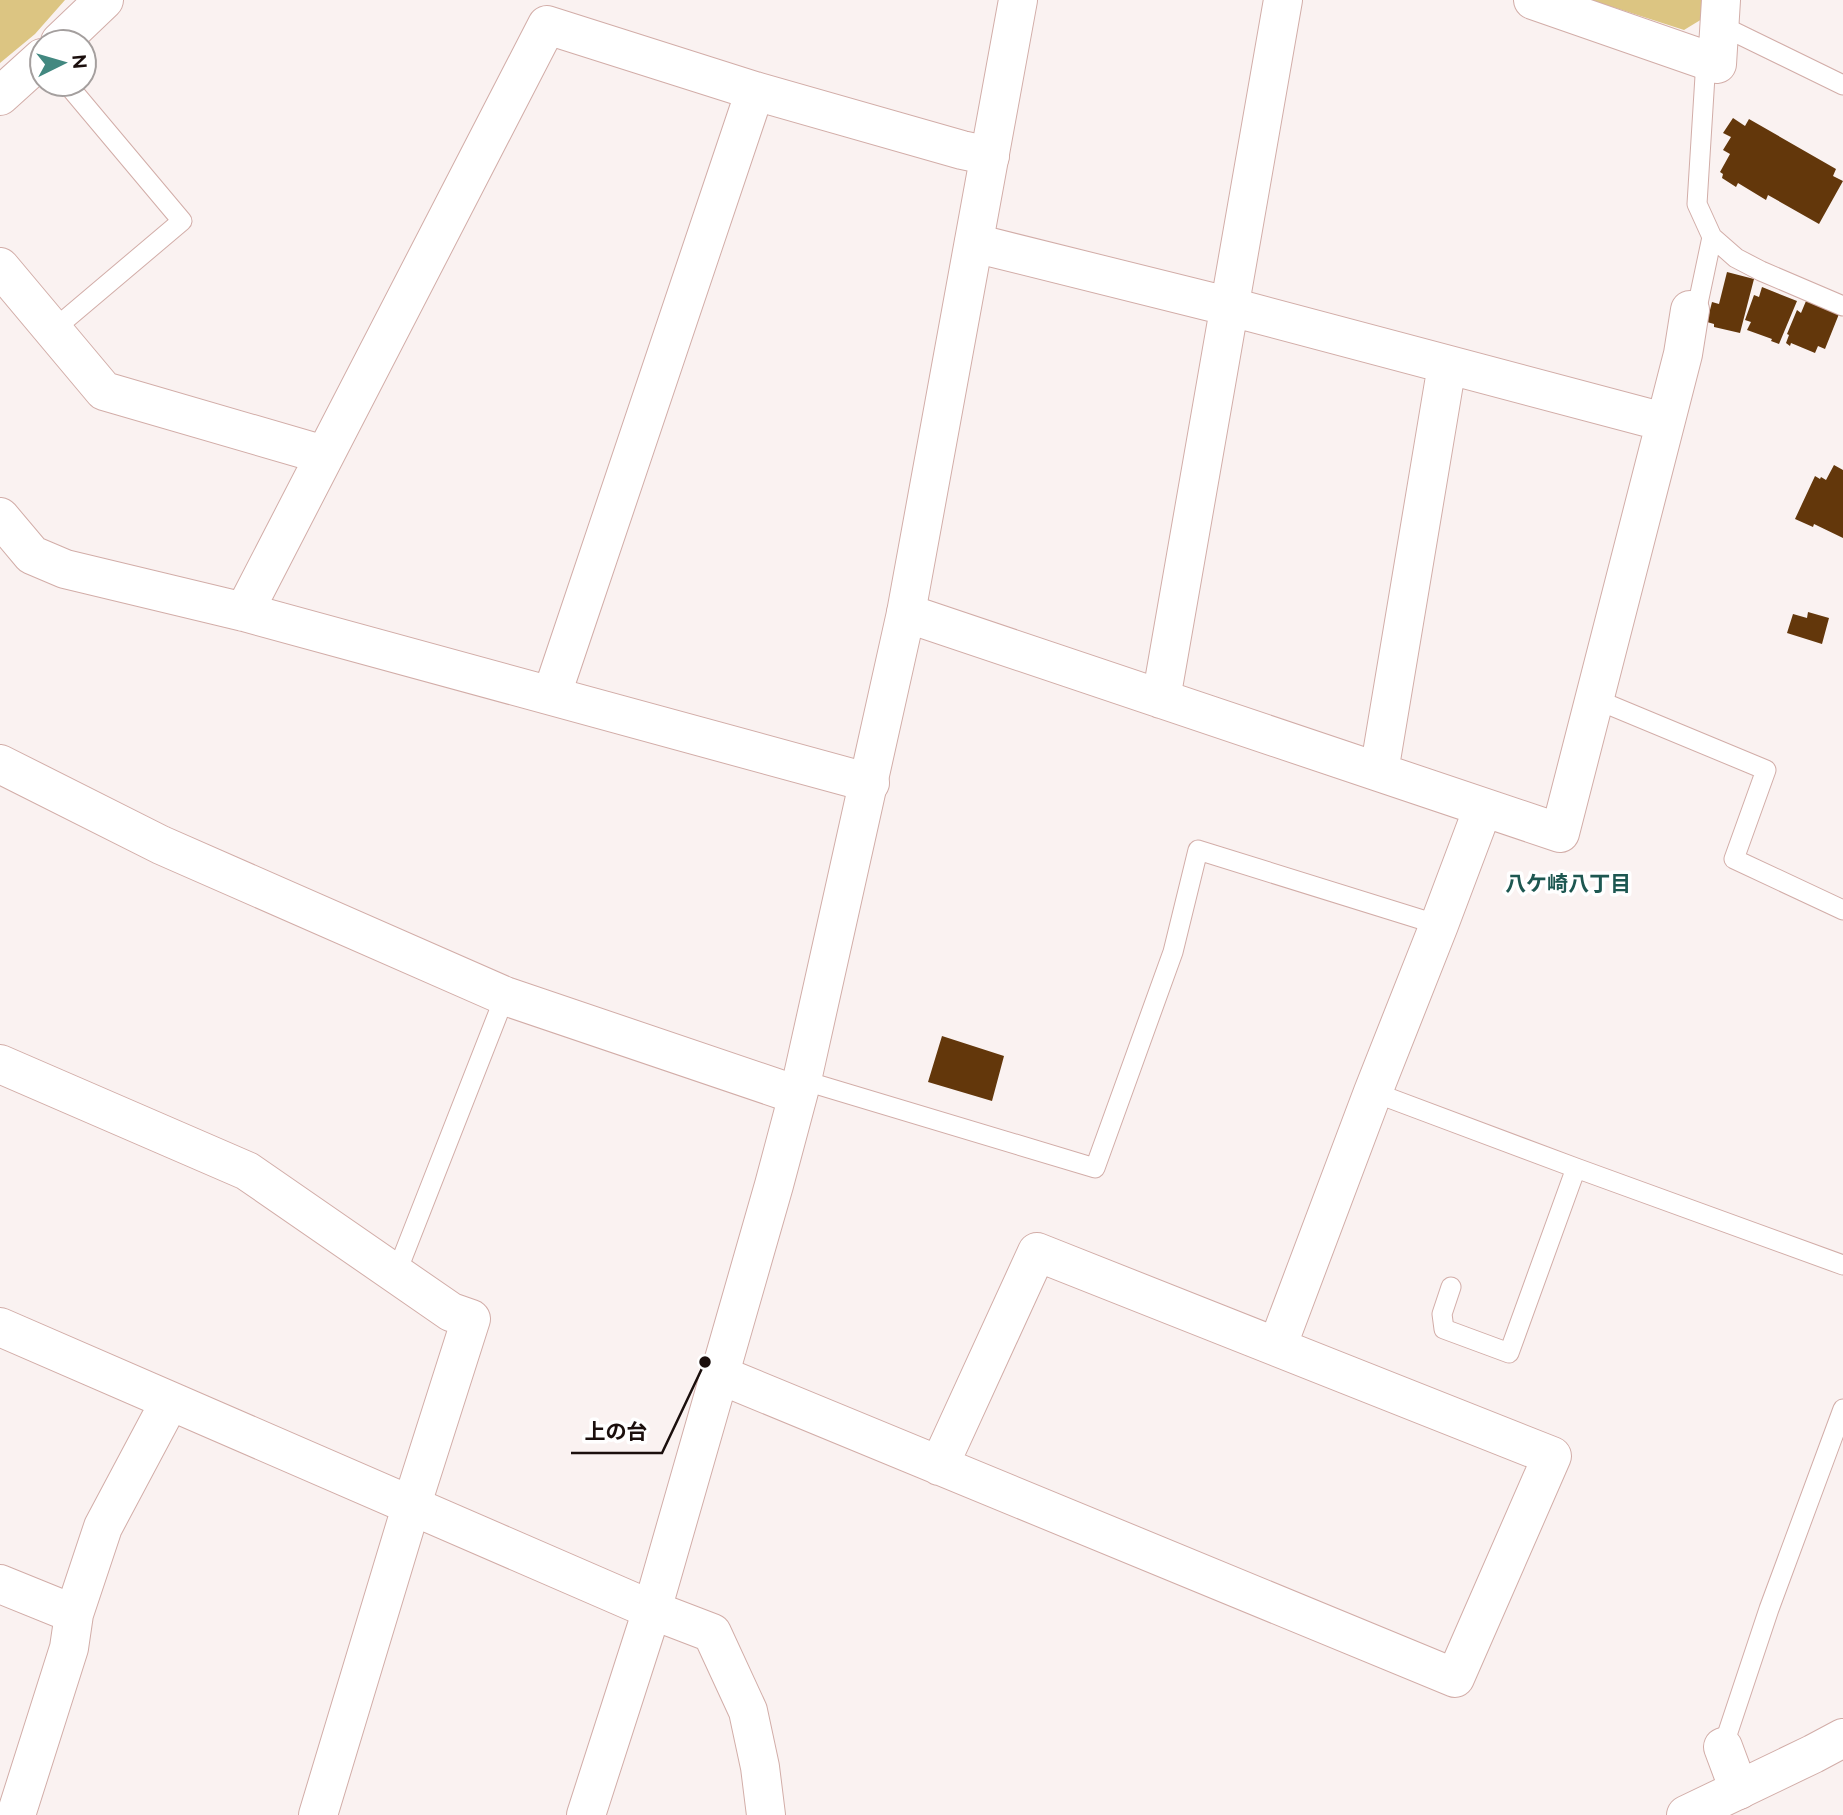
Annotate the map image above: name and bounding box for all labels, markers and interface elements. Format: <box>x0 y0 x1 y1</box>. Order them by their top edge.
north arrow <box>28 28 98 98</box>
text: N <box>68 53 92 70</box>
district label: 八ケ崎八丁目 <box>1505 871 1631 896</box>
callout: 上の台 <box>571 1411 662 1453</box>
text: 上の台 <box>585 1419 648 1444</box>

